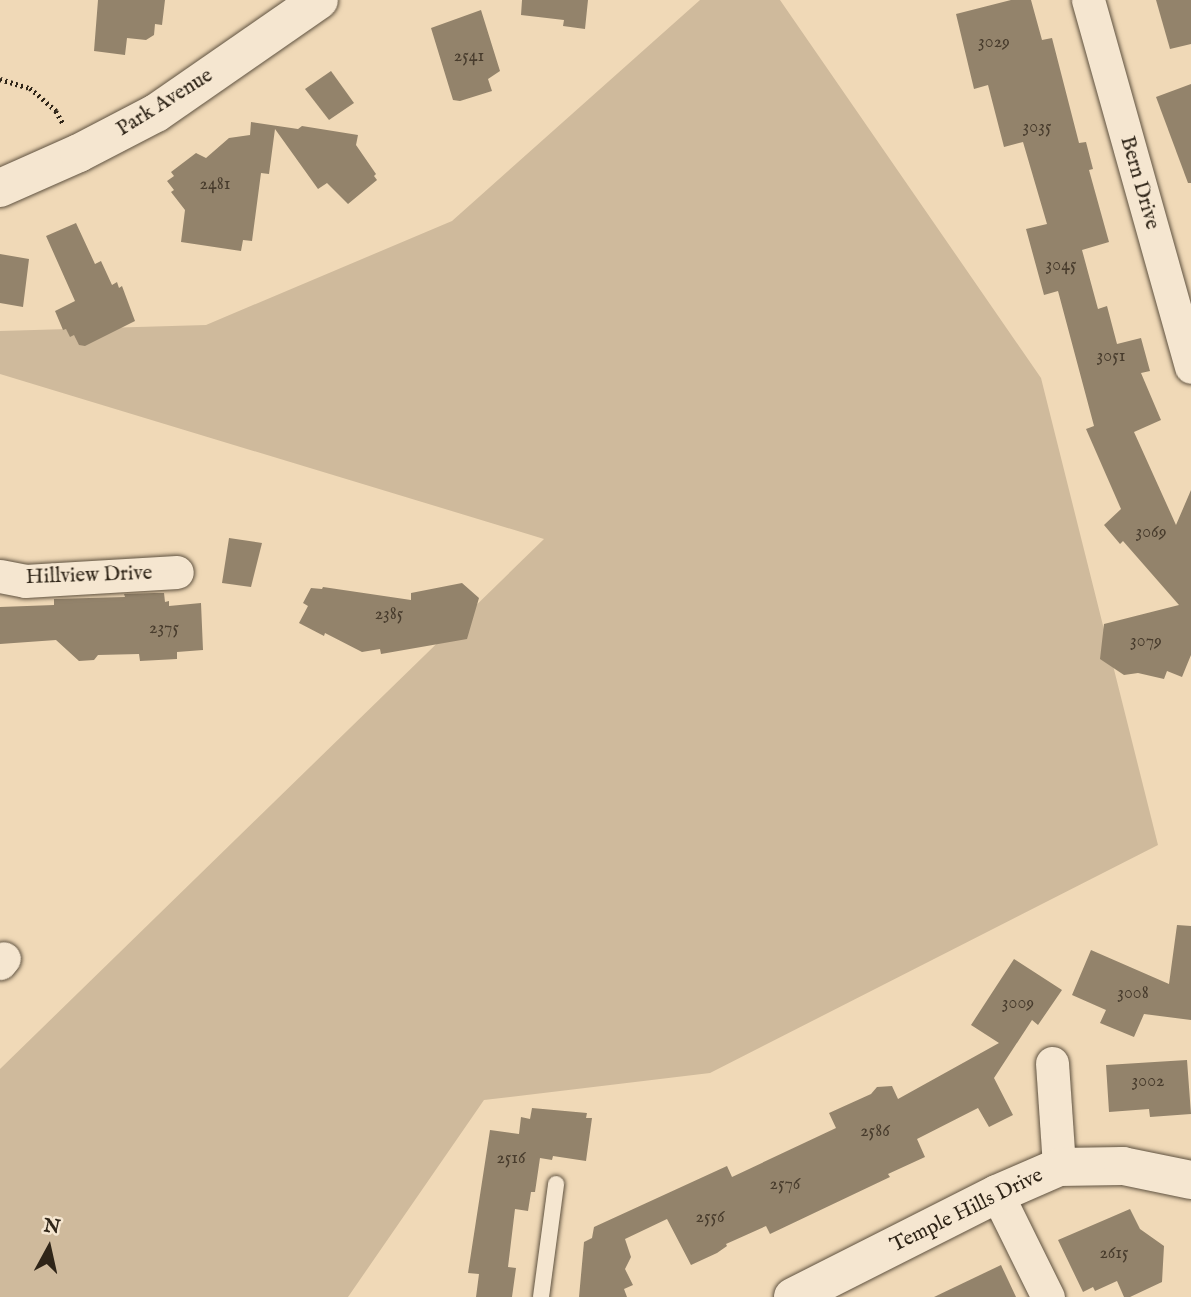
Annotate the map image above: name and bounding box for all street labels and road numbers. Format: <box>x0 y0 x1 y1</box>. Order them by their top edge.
street label: Park Avenue <box>112 64 218 142</box>
street label: Bern Drive <box>1114 133 1164 233</box>
street label: Hillview Drive <box>25 561 153 591</box>
street label: Temple Hills Drive <box>887 1163 1047 1259</box>

